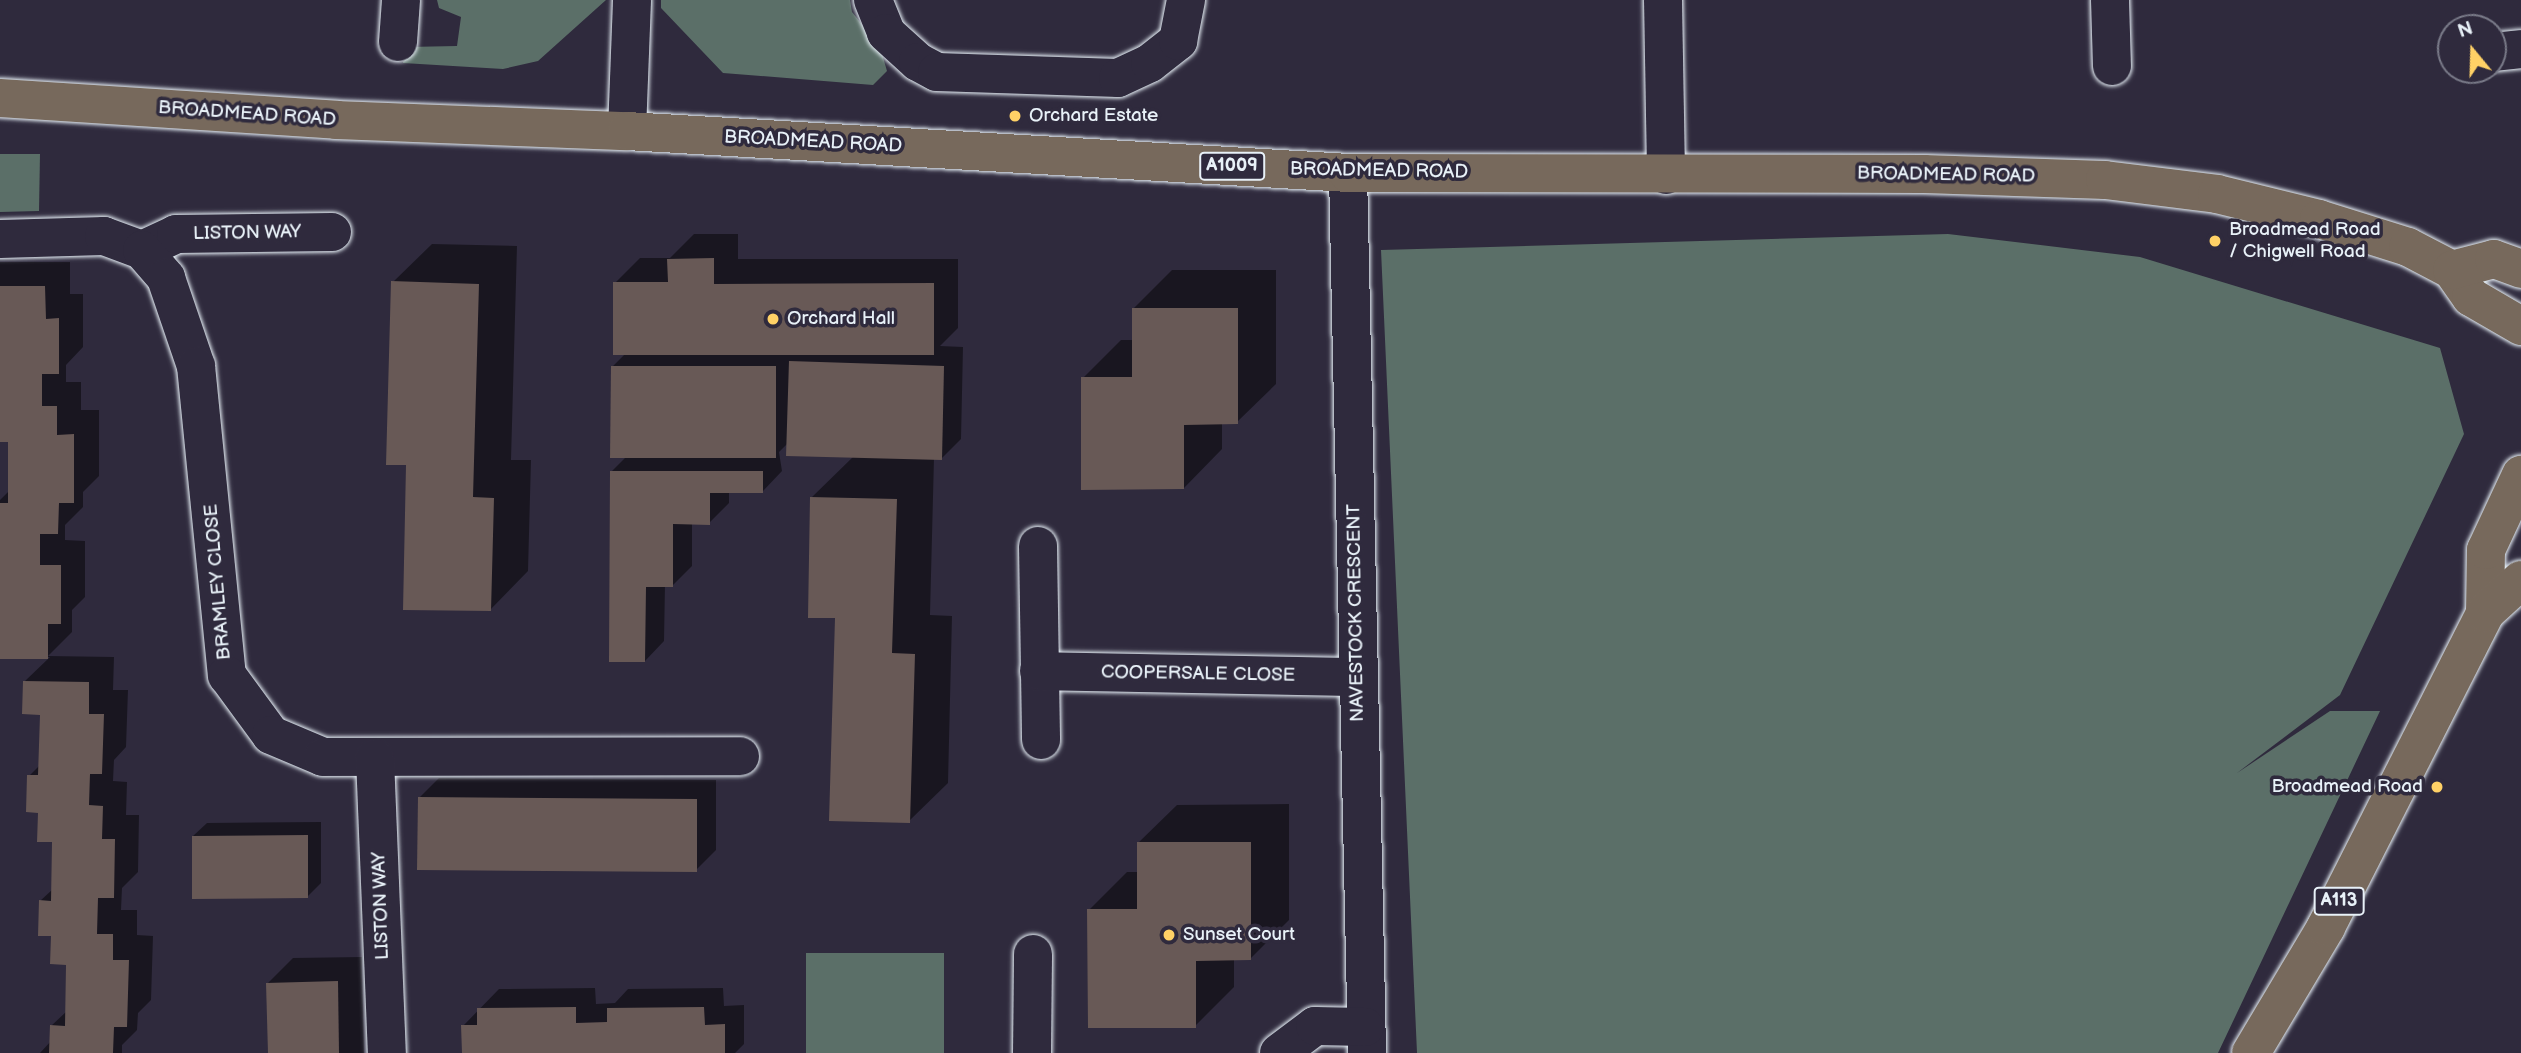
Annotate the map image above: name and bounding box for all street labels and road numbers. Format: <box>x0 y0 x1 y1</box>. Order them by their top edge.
street label: BROADMEAD ROAD <box>157 96 337 132</box>
street label: BROADMEAD ROAD <box>723 126 903 158</box>
road number: A1009 <box>1199 152 1265 181</box>
street label: BROADMEAD ROAD <box>1290 158 1468 184</box>
street label: BROADMEAD ROAD <box>1857 162 2035 188</box>
street label: LISTON WAY <box>192 221 302 245</box>
street label: BRAMLEY CLOSE <box>200 503 236 661</box>
street label: NAVESTOCK CRESCENT <box>1343 504 1369 722</box>
street label: COOPERSALE CLOSE <box>1101 661 1295 687</box>
street label: LISTON WAY <box>368 851 394 961</box>
road number: A113 <box>2313 887 2365 916</box>

